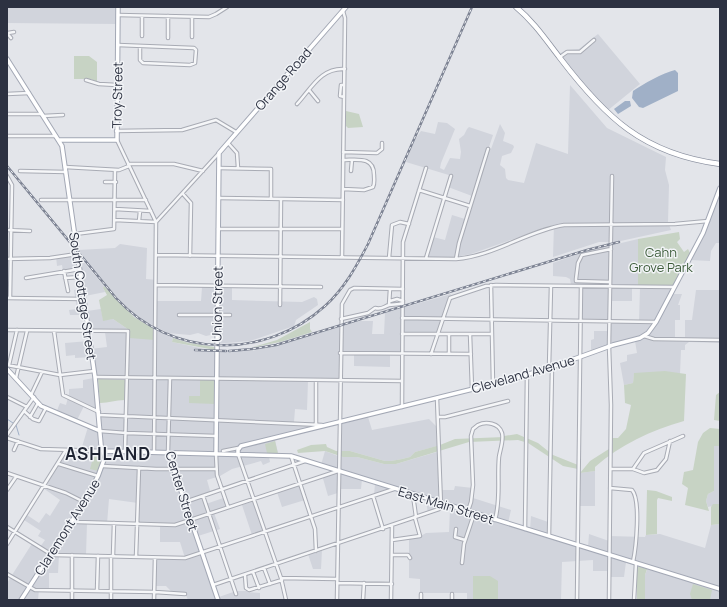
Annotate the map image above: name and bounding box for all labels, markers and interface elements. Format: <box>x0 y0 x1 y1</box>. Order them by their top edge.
street label: Orange Road <box>251 44 315 114</box>
street label: Troy Street <box>107 61 127 129</box>
street label: South Cottage Street <box>65 231 101 361</box>
park label: Cahn Grove Park <box>629 243 693 276</box>
street label: Union Street <box>207 266 227 342</box>
street label: Cleveland Avenue <box>469 351 577 397</box>
district label: ASHLAND <box>65 442 151 465</box>
street label: Center Street <box>161 449 203 533</box>
street label: Claremont Avenue <box>30 475 104 579</box>
street label: East Main Street <box>396 482 496 528</box>

